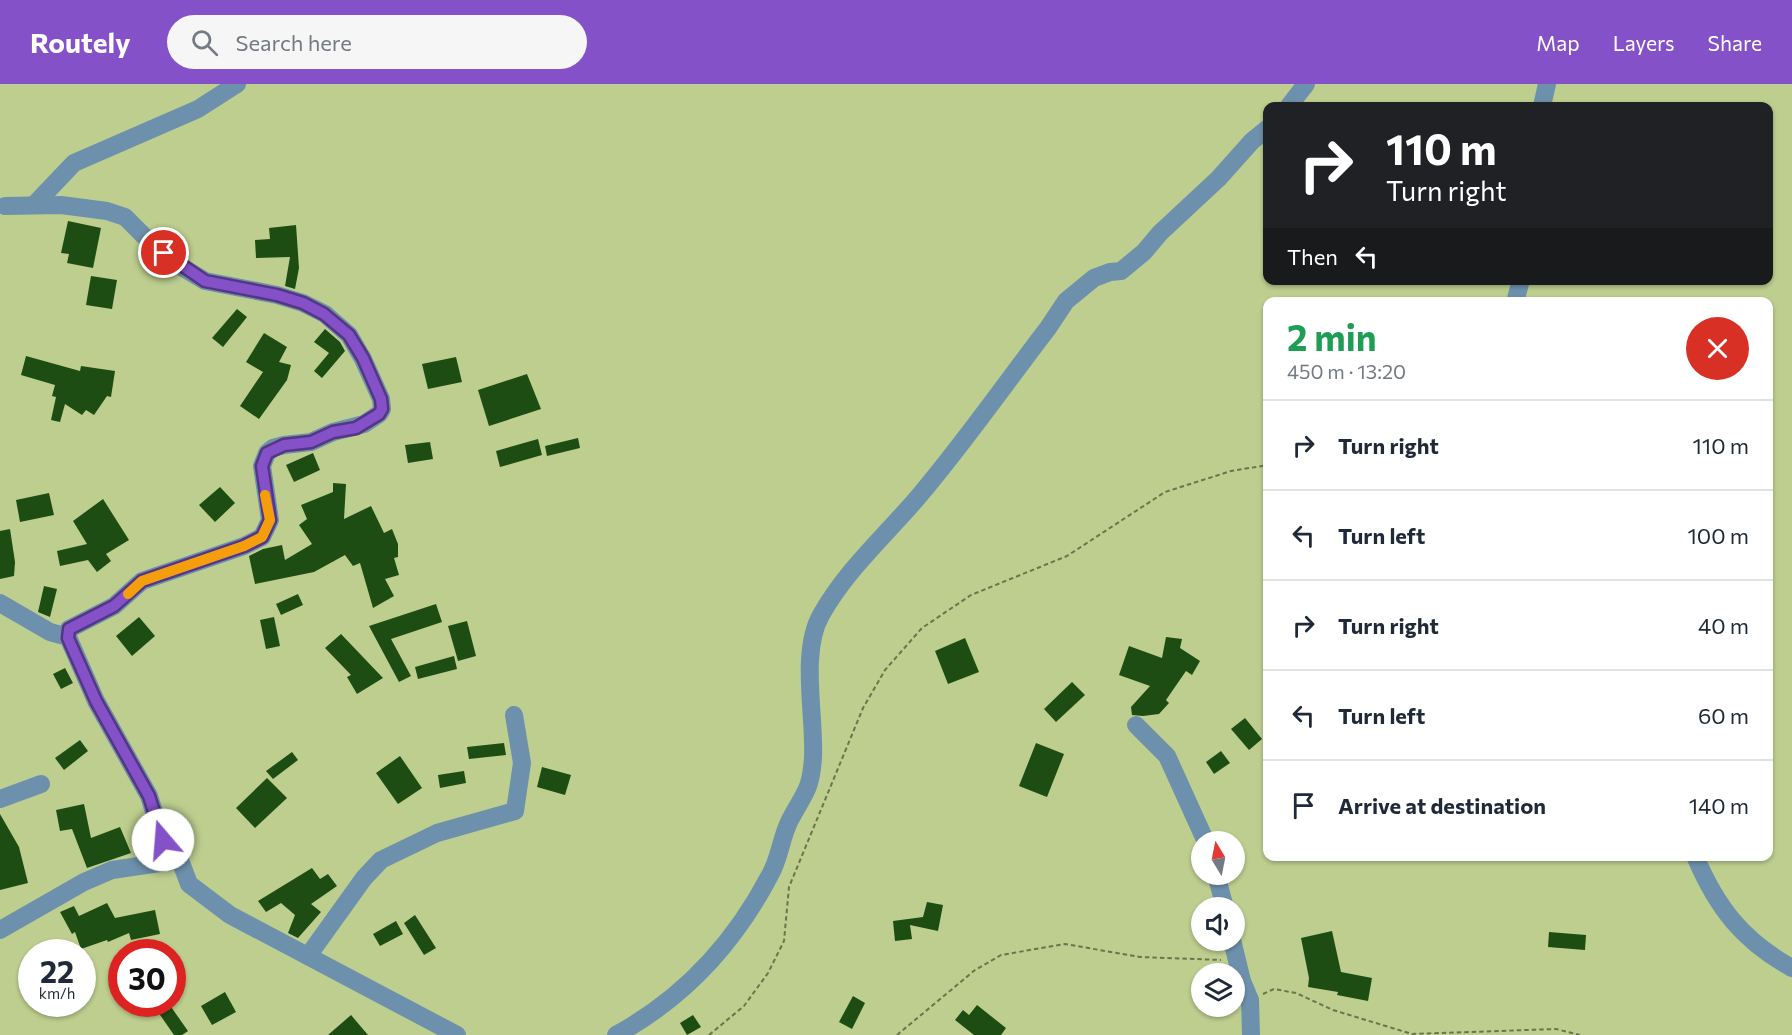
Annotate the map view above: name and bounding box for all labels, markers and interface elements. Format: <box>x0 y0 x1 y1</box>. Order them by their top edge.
search box <box>167 15 587 69</box>
text: Routely <box>30 25 131 59</box>
icon: search <box>188 26 221 59</box>
text: Search here <box>236 29 352 56</box>
text: Map <box>1536 30 1580 55</box>
text: Layers <box>1613 30 1675 55</box>
text: Share <box>1708 30 1762 55</box>
text: 110 m <box>1386 122 1497 174</box>
icon: right <box>1287 126 1365 204</box>
text: Turn right <box>1386 174 1506 207</box>
pin <box>138 227 189 278</box>
icon: arrive <box>147 236 180 269</box>
icon: left <box>1350 240 1383 273</box>
text: Then <box>1287 243 1338 270</box>
text: 2 min <box>1287 314 1377 358</box>
button: close <box>1686 317 1749 380</box>
text: 450 m · 13:20 <box>1287 359 1406 383</box>
icon: right <box>1287 429 1320 462</box>
text: Turn right <box>1338 432 1439 459</box>
text: 110 m <box>1692 432 1749 459</box>
icon: left <box>1287 519 1320 552</box>
text: Turn left <box>1338 522 1425 549</box>
text: 100 m <box>1687 522 1749 549</box>
icon: right <box>1287 609 1320 642</box>
text: Turn right <box>1338 612 1439 639</box>
text: 40 m <box>1698 612 1749 639</box>
icon: left <box>1287 699 1320 732</box>
text: Turn left <box>1338 702 1425 729</box>
text: 60 m <box>1698 702 1749 729</box>
icon: arrive <box>1287 789 1320 822</box>
text: Arrive at destination <box>1338 792 1546 819</box>
text: 140 m <box>1689 792 1749 819</box>
position arrow <box>131 808 195 872</box>
north arrow <box>1191 831 1245 885</box>
map controls <box>1191 831 1245 1017</box>
button: sound <box>1191 897 1245 951</box>
speed limit sign: 30 <box>108 939 186 1017</box>
text: 22 <box>40 952 74 989</box>
button: layers <box>1191 963 1245 1017</box>
text: km/h <box>39 984 75 1002</box>

